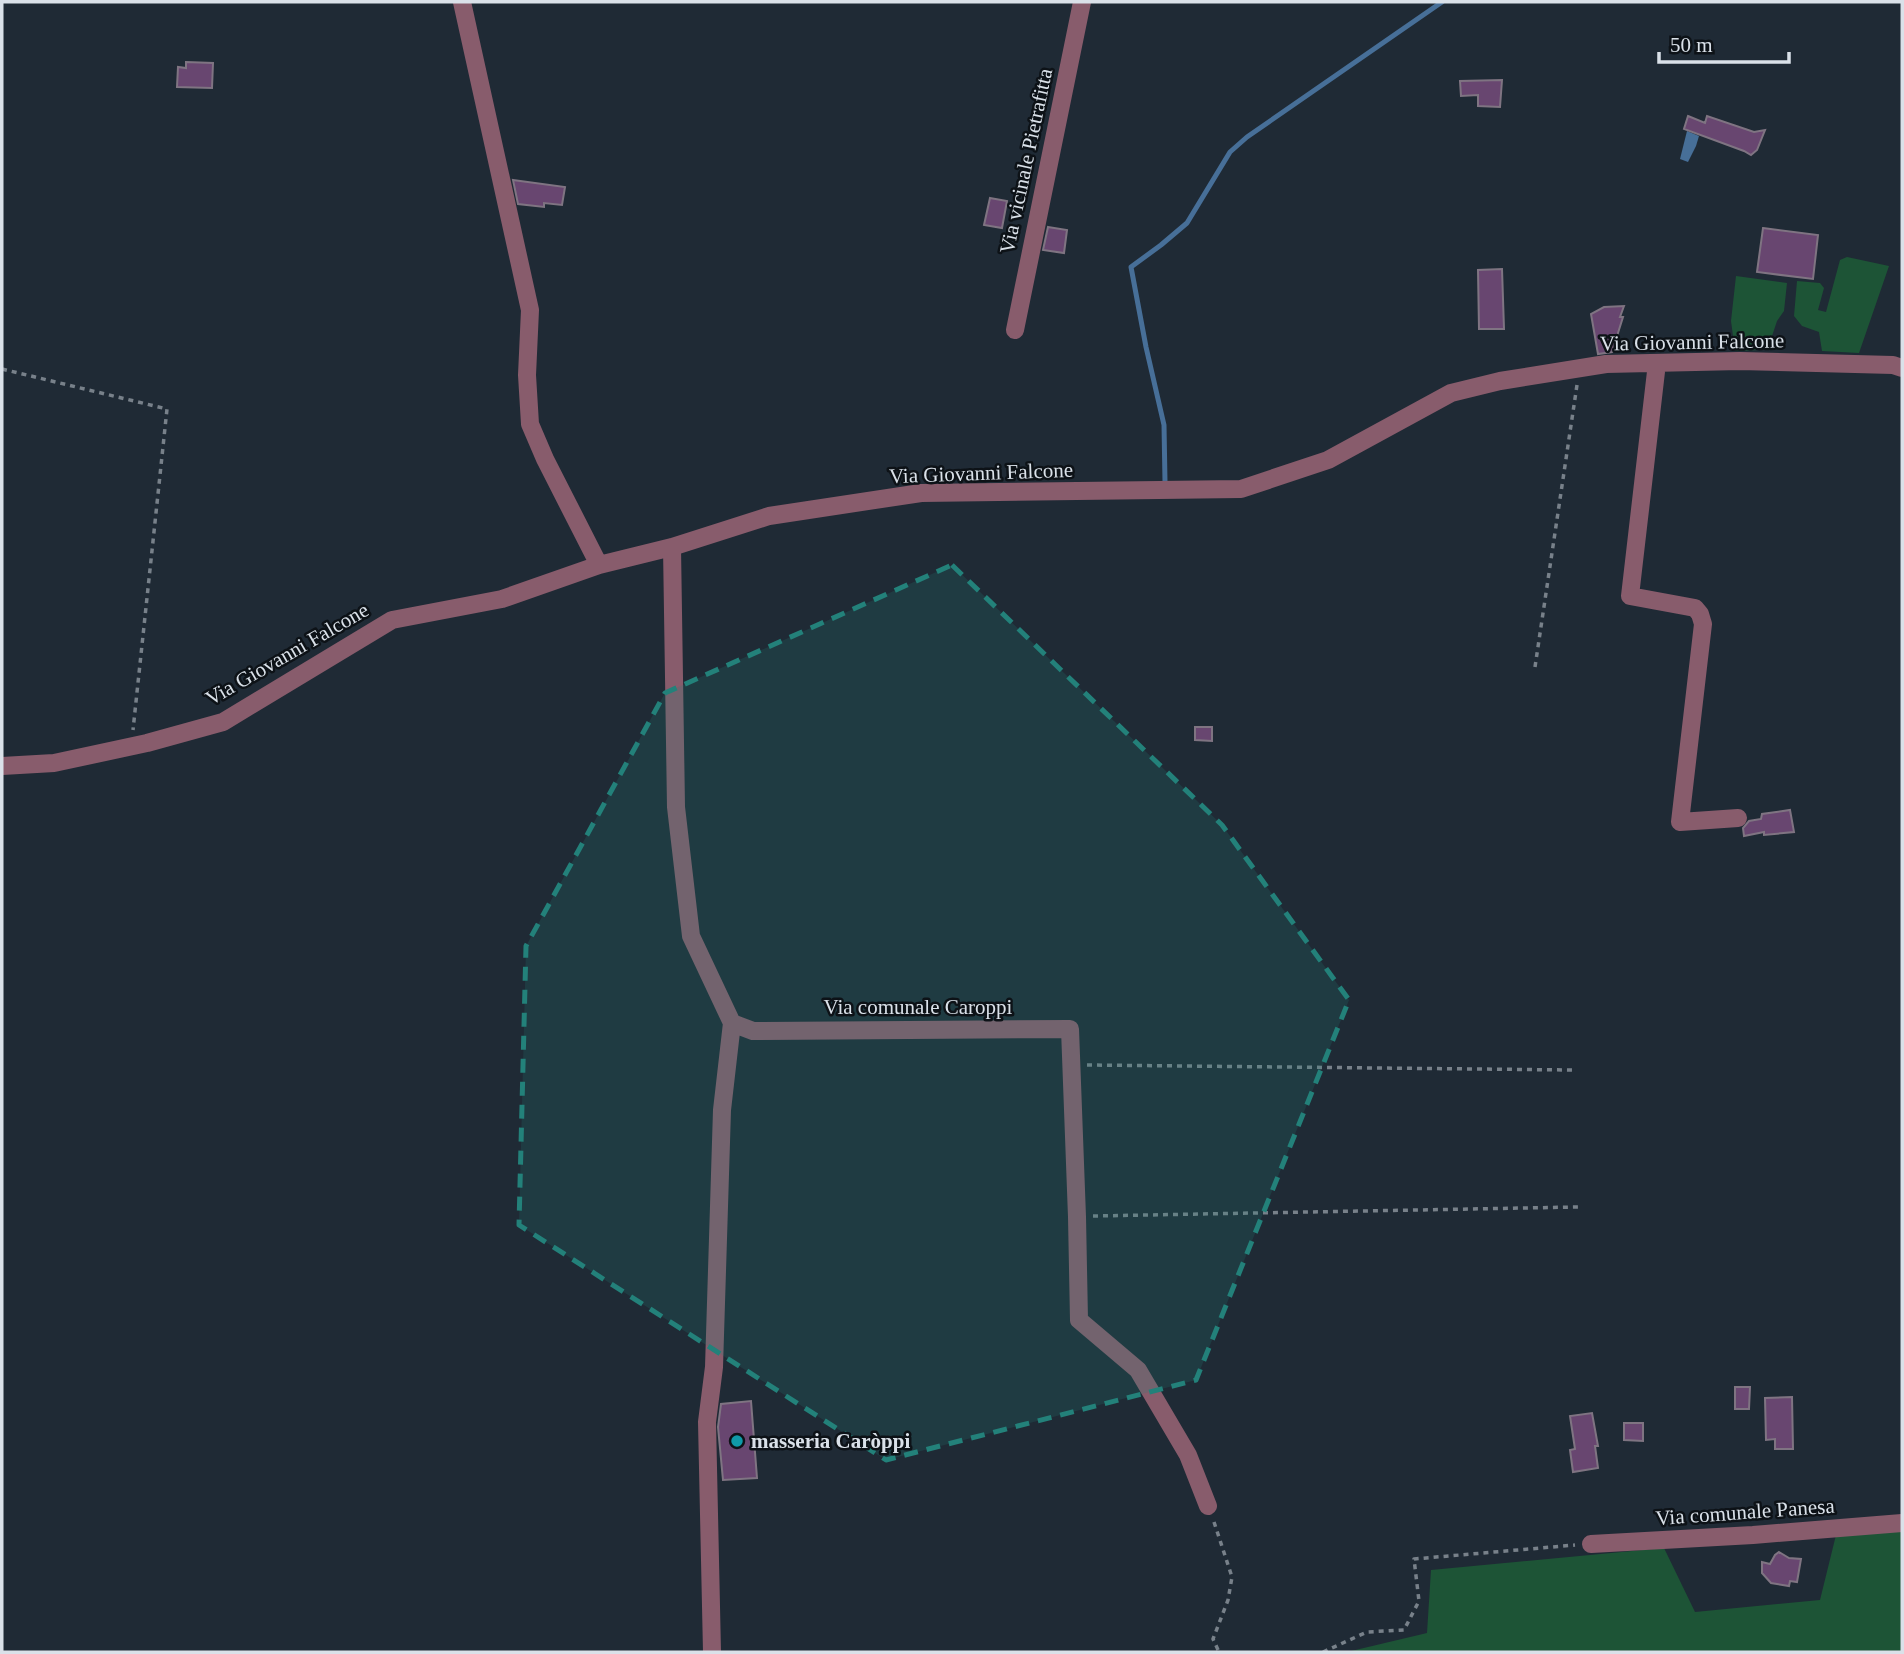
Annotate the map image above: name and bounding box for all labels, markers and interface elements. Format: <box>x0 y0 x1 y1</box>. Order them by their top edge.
scale bar <box>1659 21 1788 65</box>
text: 50 m <box>1670 33 1713 57</box>
street label: Via vicinale Pietrafitta <box>995 65 1058 256</box>
street label: Via Giovanni Falcone <box>1600 328 1784 356</box>
street label: Via Giovanni Falcone <box>889 458 1073 488</box>
street label: Via Giovanni Falcone <box>201 598 373 710</box>
street label: Via comunale Caroppi <box>824 995 1013 1019</box>
place label: masseria Caròppi <box>751 1429 910 1453</box>
marker: masseria Caròppi <box>729 1433 745 1449</box>
street label: Via comunale Panesa <box>1655 1494 1836 1530</box>

